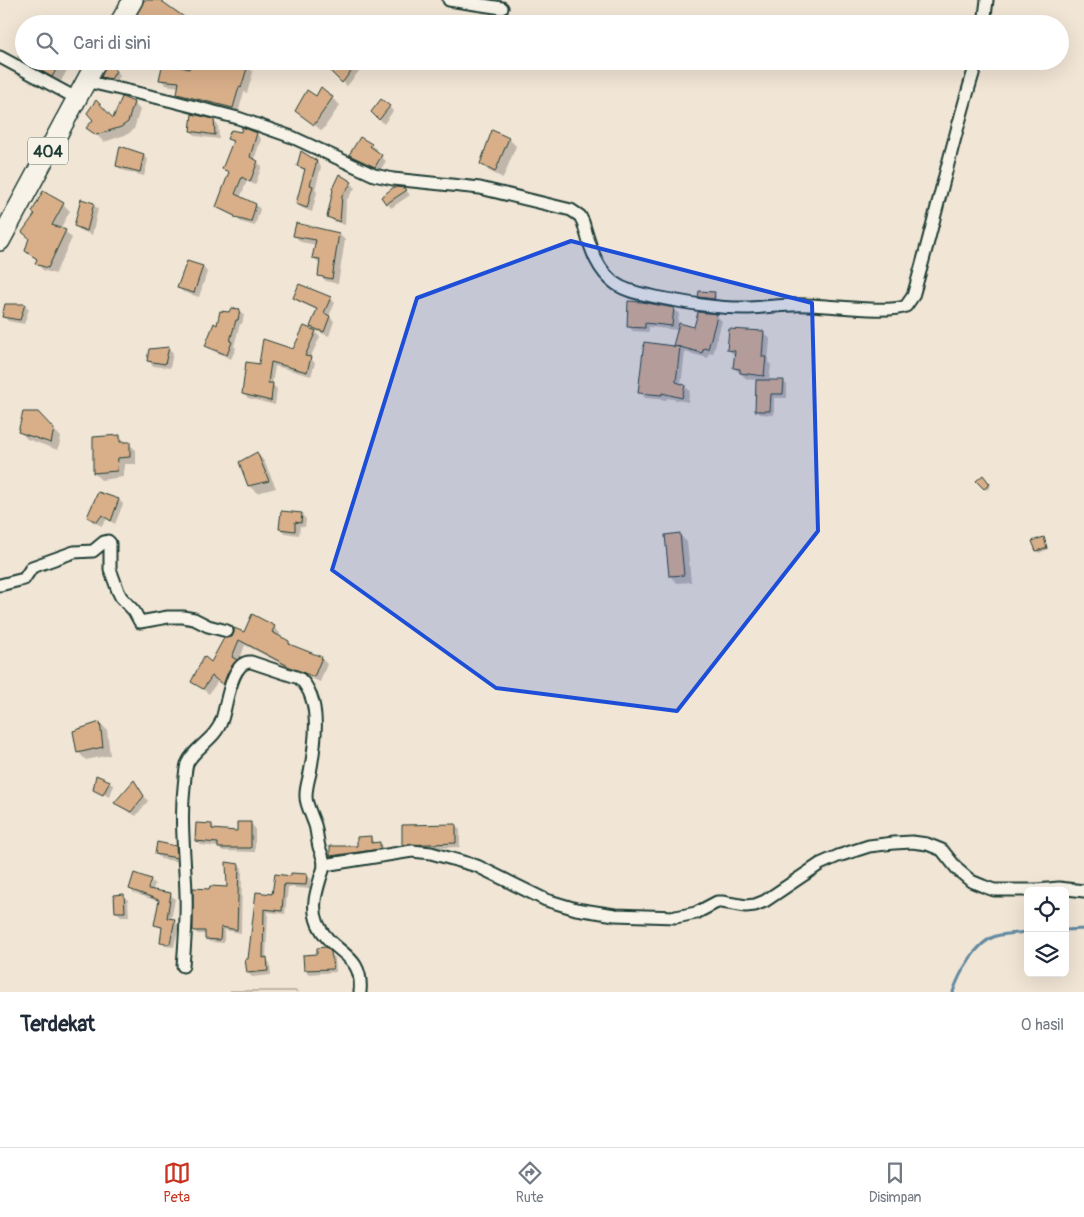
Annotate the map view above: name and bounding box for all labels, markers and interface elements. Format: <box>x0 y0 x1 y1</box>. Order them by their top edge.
search box <box>15 15 1069 70</box>
icon: search <box>33 29 61 57</box>
text: Cari di sini <box>73 31 150 55</box>
road number: 404 <box>28 138 68 164</box>
map controls <box>1024 887 1069 977</box>
button: locate <box>1024 887 1069 932</box>
button: layers <box>1024 932 1069 977</box>
text: Terdekat <box>20 1011 95 1038</box>
text: 0 hasil <box>1021 1015 1064 1035</box>
tab: Peta <box>163 1159 191 1206</box>
tab: Rute <box>516 1159 544 1206</box>
tab: Disimpan <box>869 1159 921 1206</box>

